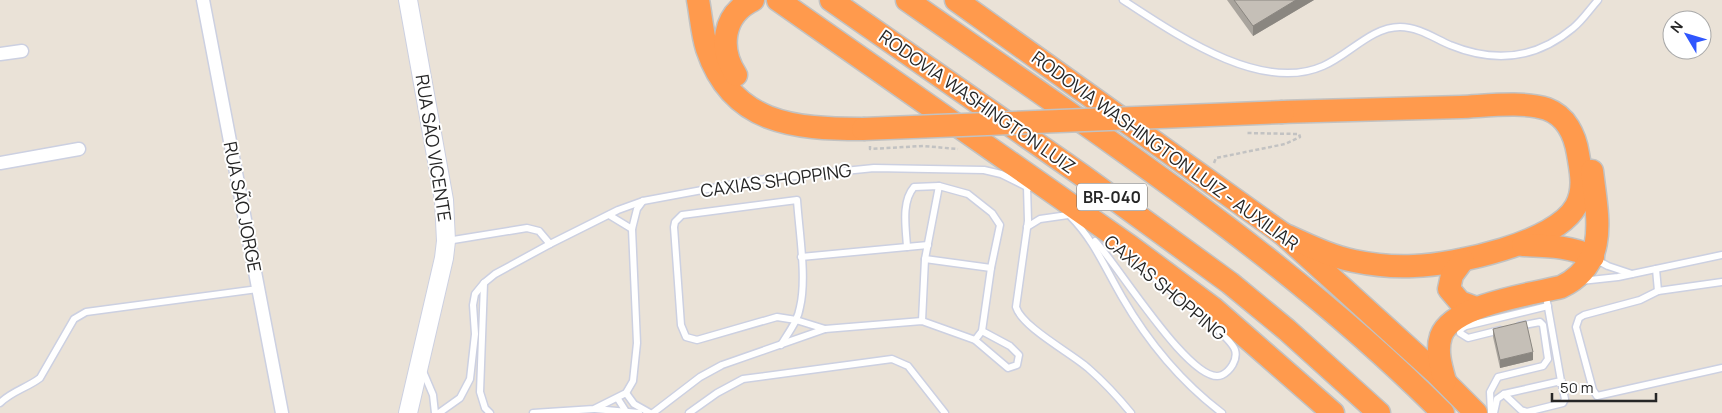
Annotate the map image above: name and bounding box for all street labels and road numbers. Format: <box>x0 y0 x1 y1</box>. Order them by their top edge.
street label: RODOVIA WASHINGTON LUIZ <box>875 24 1081 178</box>
street label: RODOVIA WASHINGTON LUIZ - AUXILIAR <box>1027 45 1304 255</box>
street label: RUA SĀO VICENTE <box>411 73 457 223</box>
street label: RUA SÃO JORGE <box>219 139 267 274</box>
street label: CAXIAS SHOPPING <box>699 157 853 202</box>
road number: BR-040 <box>1077 183 1147 210</box>
street label: CAXIAS SHOPPING <box>1100 229 1232 346</box>

